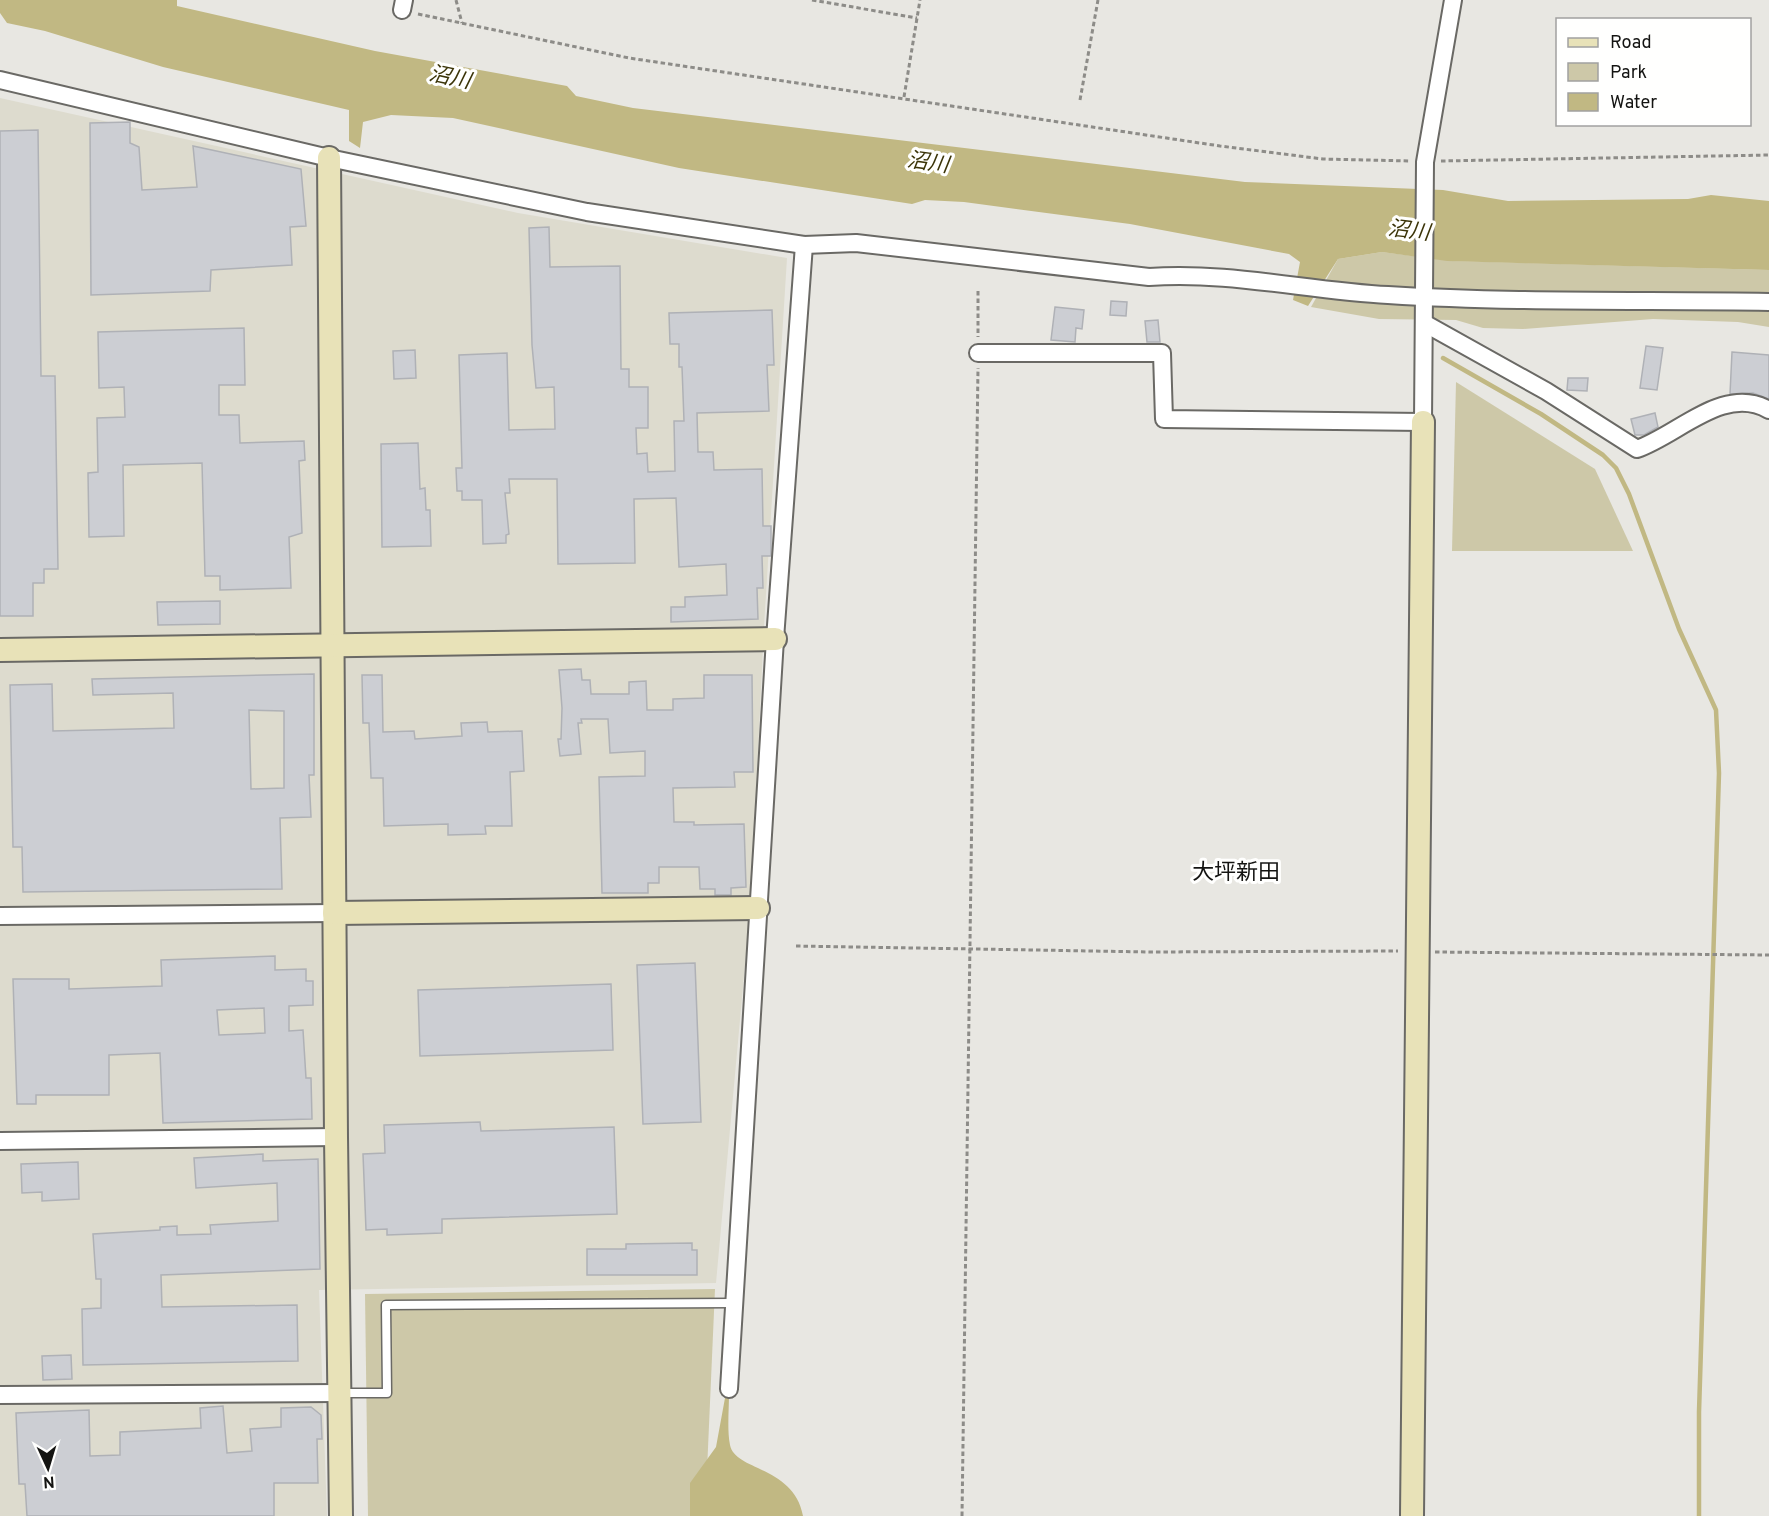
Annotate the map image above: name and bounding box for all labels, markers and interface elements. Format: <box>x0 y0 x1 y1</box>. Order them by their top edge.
legend <box>1556 18 1751 126</box>
text: Road <box>1610 32 1652 55</box>
water label: 沼川 <box>426 61 475 96</box>
text: Park <box>1610 62 1647 85</box>
text: Water <box>1610 92 1657 115</box>
water label: 沼川 <box>905 147 952 180</box>
water label: 沼川 <box>1386 216 1433 248</box>
district label: 大坪新田 <box>1192 860 1280 887</box>
north arrow <box>18 1438 78 1498</box>
text: N <box>42 1471 55 1491</box>

